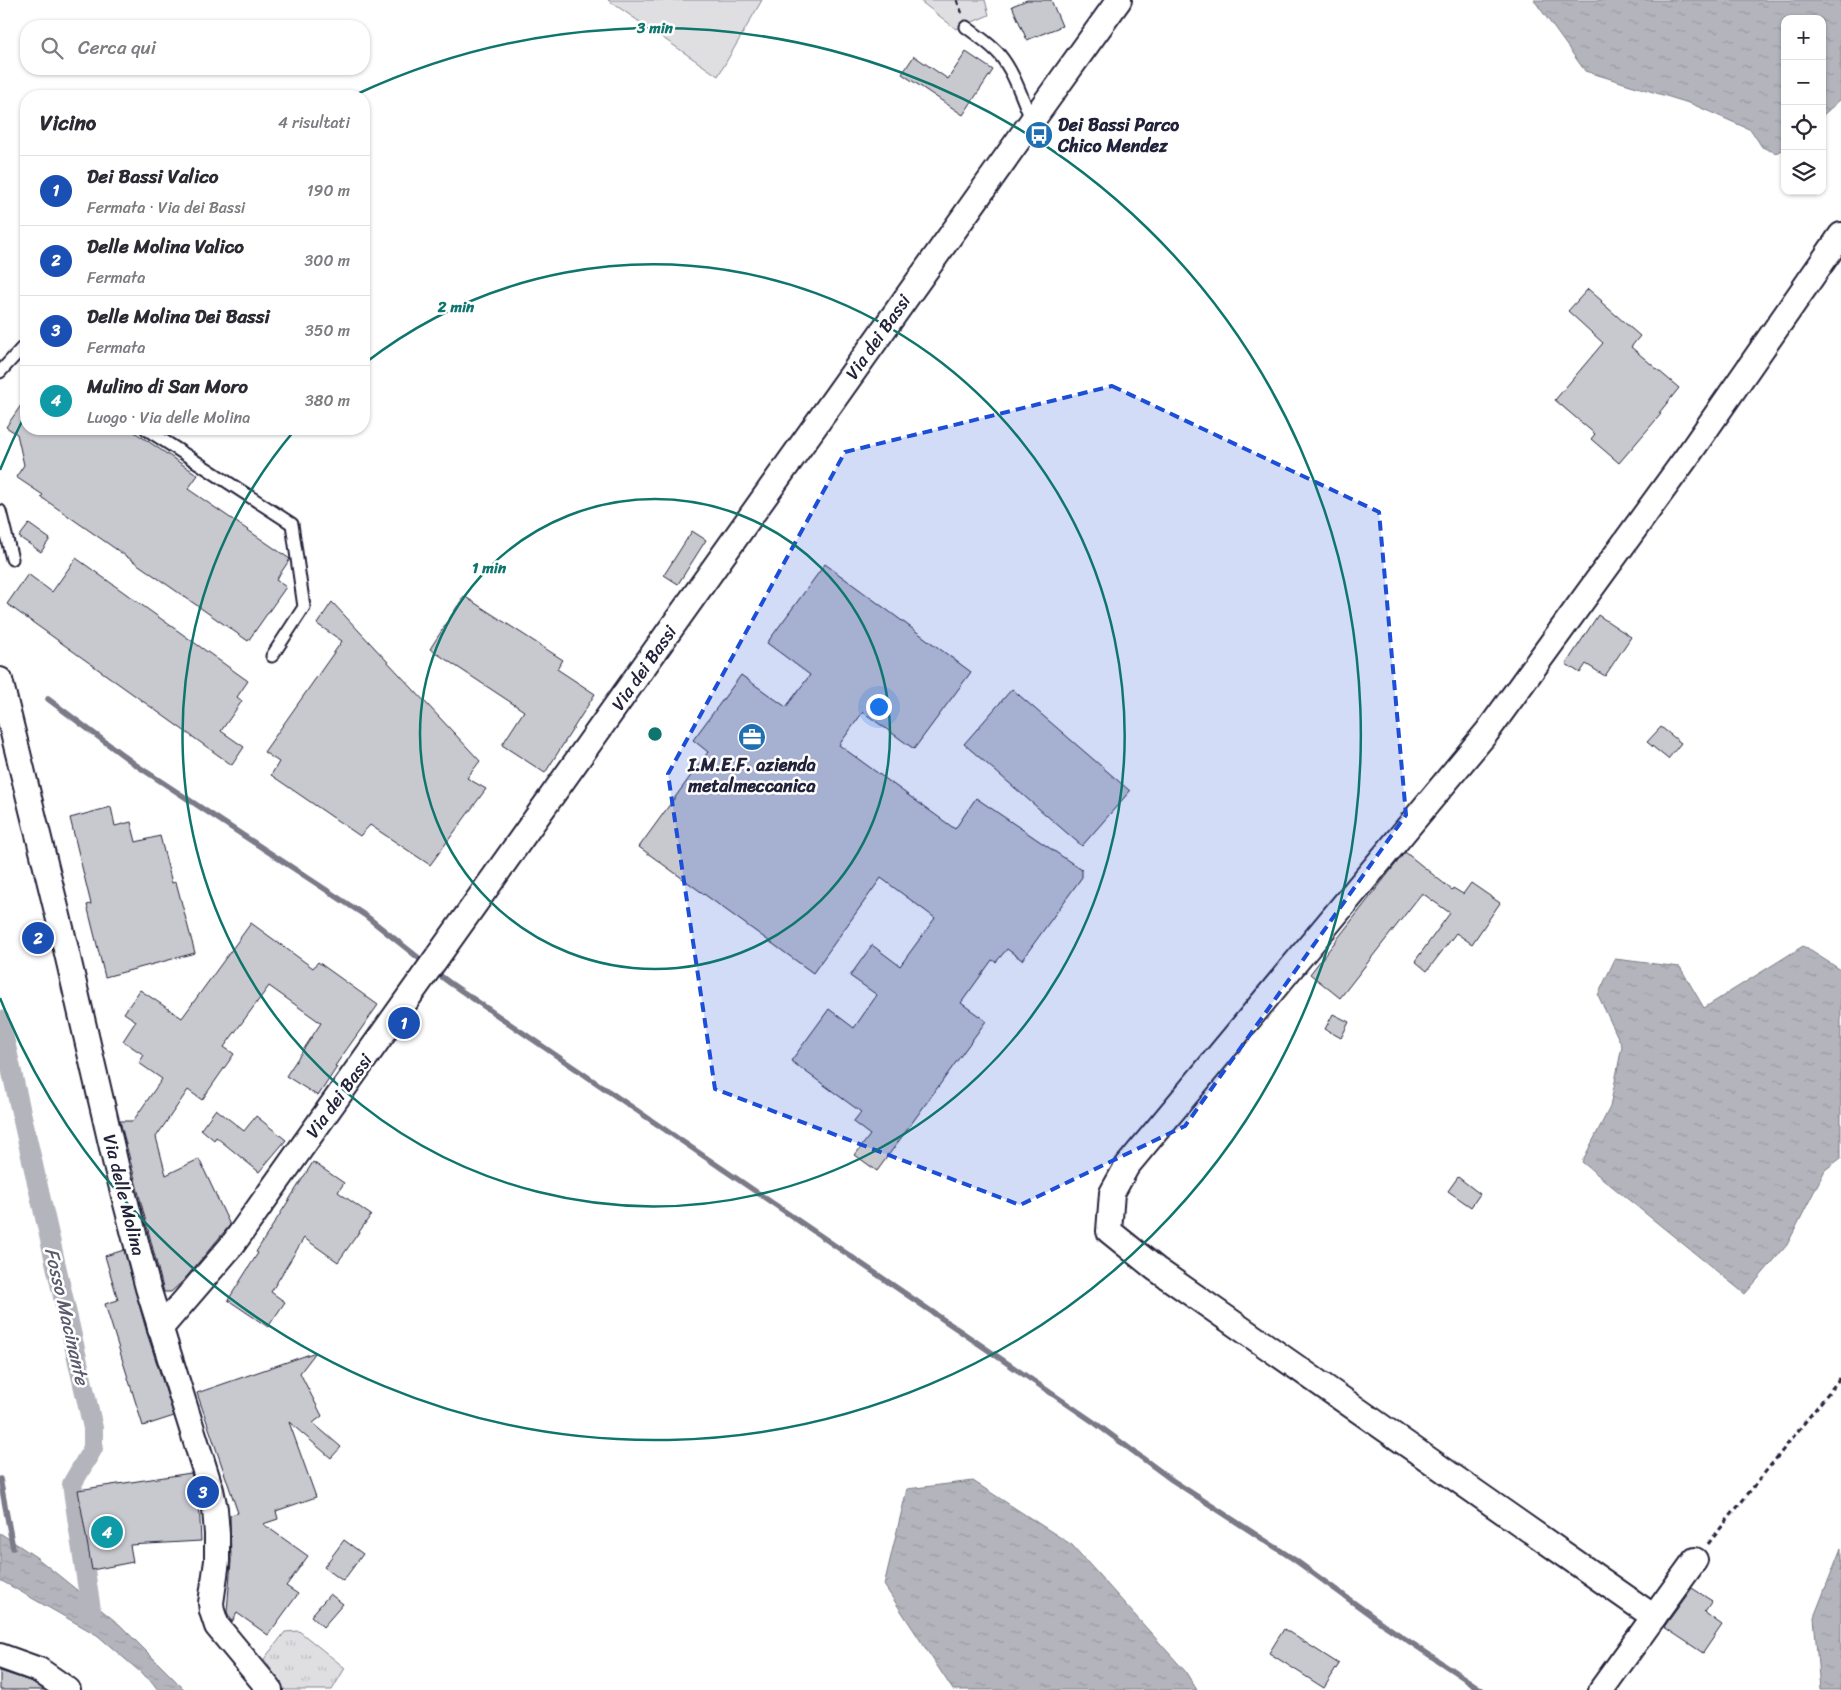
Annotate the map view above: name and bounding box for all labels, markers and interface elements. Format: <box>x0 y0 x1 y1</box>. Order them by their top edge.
text: 3 min <box>636 15 674 41</box>
map controls <box>1781 15 1826 195</box>
button: + <box>1781 15 1826 60</box>
search box <box>20 20 370 75</box>
text: Cerca qui <box>78 31 156 64</box>
icon: search <box>38 34 66 62</box>
button: − <box>1781 60 1826 105</box>
text: Vicino <box>40 104 96 142</box>
button: locate <box>1781 105 1826 150</box>
text: 4 risultati <box>278 108 350 137</box>
place label: Dei Bassi Parco Chico Mendez <box>1057 109 1179 162</box>
bus stop icon: Dei Bassi Parco Chico Mendez <box>1024 120 1054 150</box>
button: layers <box>1781 150 1826 195</box>
text: Dei Bassi Valico <box>87 160 218 193</box>
text: 1 <box>53 176 59 205</box>
text: 190 m <box>307 176 350 205</box>
text: Fermata · Via dei Bassi <box>87 193 245 222</box>
text: Delle Molina Valico <box>87 230 244 263</box>
text: 2 <box>51 246 61 275</box>
text: 300 m <box>305 246 350 275</box>
text: Fermata <box>87 263 145 292</box>
street label: Via dei Bassi <box>837 287 920 386</box>
text: 2 min <box>437 294 475 320</box>
text: Delle Molina Dei Bassi <box>87 300 270 333</box>
text: 3 <box>52 316 60 345</box>
text: 350 m <box>305 316 350 345</box>
text: Fermata <box>87 333 145 362</box>
text: Mulino di San Moro <box>87 370 248 403</box>
text: 4 <box>51 386 61 415</box>
text: 380 m <box>305 386 350 415</box>
text: Luogo · Via delle Molina <box>87 403 250 432</box>
text: 1 min <box>472 555 507 581</box>
street label: Via dei Bassi <box>603 618 686 717</box>
your location <box>866 694 892 720</box>
office icon: I.M.E.F. azienda metalmeccanica <box>737 722 767 752</box>
centre of rings <box>646 725 664 743</box>
place label: I.M.E.F. azienda metalmeccanica <box>687 749 817 802</box>
pin: 2 <box>22 919 54 957</box>
pin: 1 <box>388 1004 420 1042</box>
street label: Via dei Bassi <box>297 1046 381 1145</box>
street label: Via delle Molina <box>93 1131 155 1259</box>
water label: Fosso Macinante <box>35 1244 99 1389</box>
pin: 3 <box>187 1473 219 1511</box>
pin: 4 <box>91 1513 123 1551</box>

